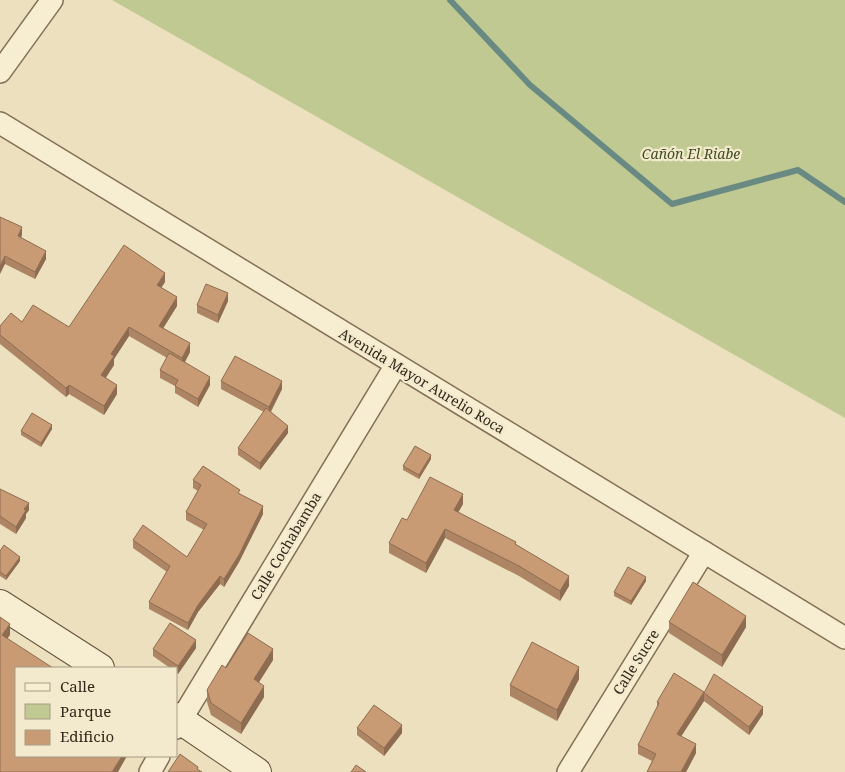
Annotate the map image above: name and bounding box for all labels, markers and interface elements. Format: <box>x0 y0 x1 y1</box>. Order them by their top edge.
park label: Cañón El Riabe <box>642 144 740 163</box>
street label: Avenida Mayor Aurelio Roca <box>336 323 509 438</box>
street label: Calle Cochabamba <box>246 488 325 603</box>
street label: Calle Sucre <box>608 625 663 698</box>
legend <box>15 667 178 757</box>
text: Calle <box>60 676 95 696</box>
text: Parque <box>60 701 111 721</box>
text: Edificio <box>60 726 114 746</box>

